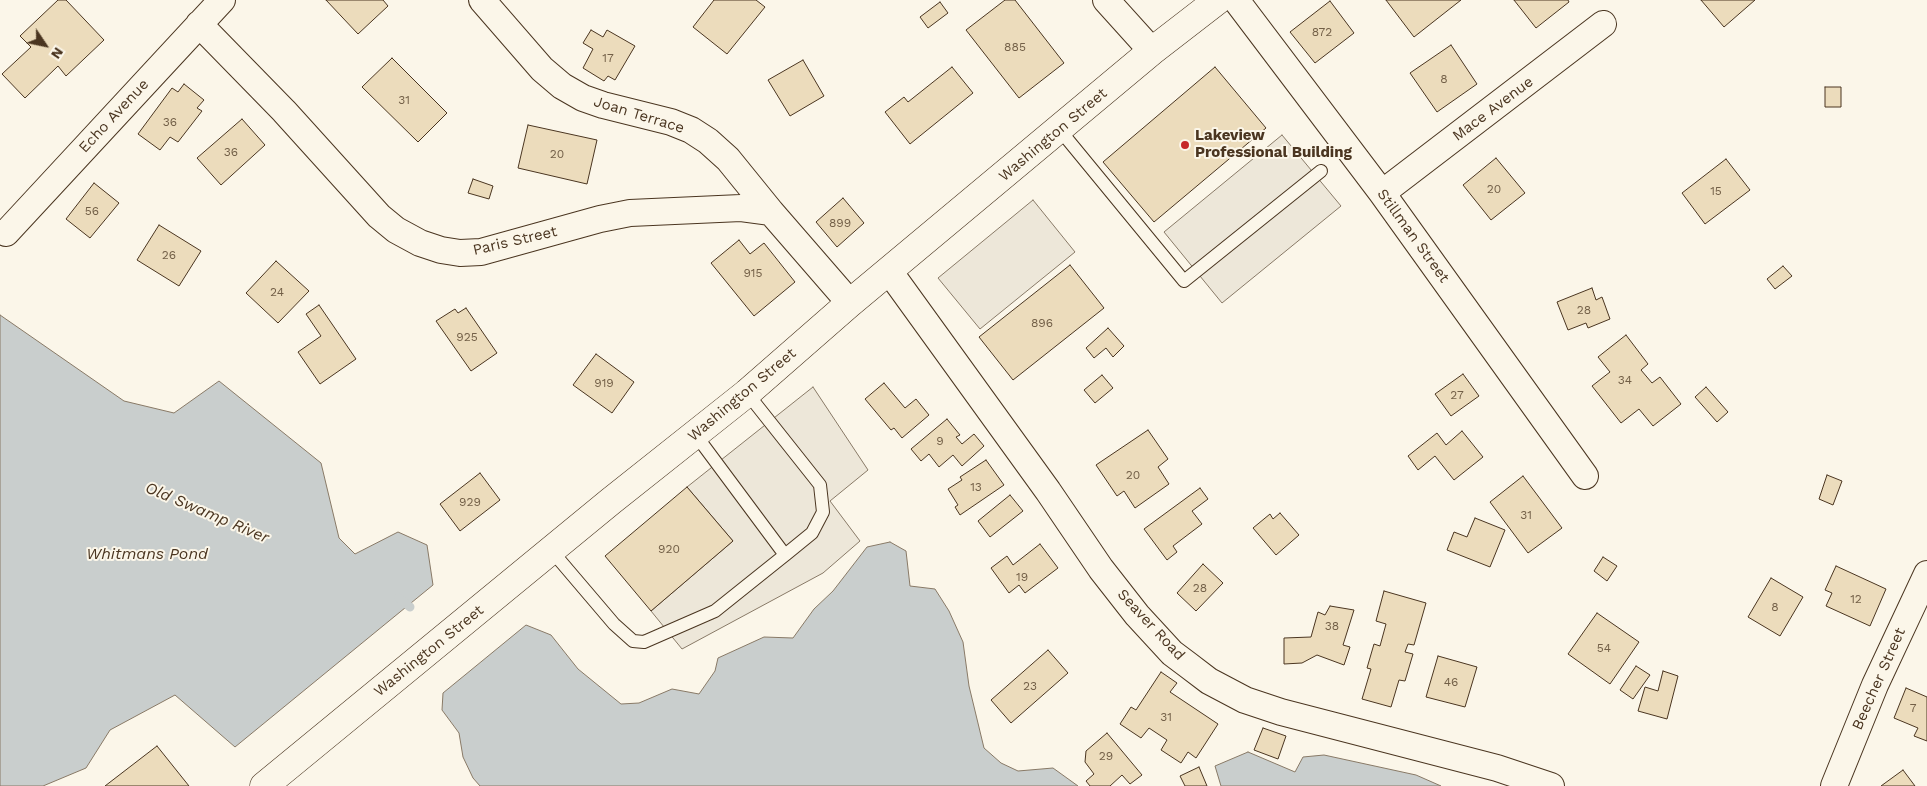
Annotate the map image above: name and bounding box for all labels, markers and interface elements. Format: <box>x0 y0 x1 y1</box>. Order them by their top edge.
north arrow <box>20 20 70 70</box>
house number: 872 <box>1312 25 1332 39</box>
house number: 885 <box>1004 40 1026 54</box>
text: N <box>48 45 67 62</box>
house number: 17 <box>602 51 614 65</box>
house number: 8 <box>1440 72 1448 86</box>
street label: Mace Avenue <box>1449 73 1537 145</box>
street label: Echo Avenue <box>75 75 153 157</box>
street label: Washington Street <box>995 85 1111 185</box>
house number: 31 <box>398 93 410 107</box>
street label: Joan Terrace <box>591 93 687 137</box>
house number: 36 <box>163 115 177 129</box>
place label: Lakeview Professional Building <box>1195 127 1352 162</box>
marker: Lakeview Professional Building <box>1179 139 1191 151</box>
house number: 36 <box>224 145 238 159</box>
house number: 20 <box>550 147 564 161</box>
house number: 20 <box>1487 182 1501 196</box>
house number: 15 <box>1710 184 1722 198</box>
street label: Stillman Street <box>1373 186 1453 286</box>
house number: 56 <box>85 204 99 218</box>
house number: 899 <box>829 216 851 230</box>
street label: Paris Street <box>471 223 559 259</box>
house number: 26 <box>162 248 176 262</box>
house number: 915 <box>743 266 763 280</box>
house number: 24 <box>270 285 284 299</box>
house number: 28 <box>1577 303 1591 317</box>
house number: 896 <box>1031 316 1053 330</box>
house number: 925 <box>456 330 478 344</box>
street label: Washington Street <box>684 345 800 445</box>
house number: 34 <box>1618 373 1632 387</box>
house number: 919 <box>594 376 614 390</box>
house number: 27 <box>1450 388 1464 402</box>
house number: 9 <box>936 434 944 448</box>
house number: 20 <box>1126 468 1140 482</box>
water label: Old Swamp River <box>142 478 272 548</box>
house number: 13 <box>970 480 982 494</box>
house number: 929 <box>459 495 481 509</box>
house number: 31 <box>1520 508 1532 522</box>
house number: 920 <box>658 542 680 556</box>
water label: Whitmans Pond <box>86 544 208 564</box>
house number: 19 <box>1016 570 1028 584</box>
house number: 28 <box>1193 581 1207 595</box>
street label: Seaver Road <box>1113 586 1189 664</box>
house number: 12 <box>1850 592 1862 606</box>
house number: 8 <box>1771 600 1779 614</box>
street label: Washington Street <box>371 601 487 701</box>
house number: 38 <box>1325 619 1339 633</box>
street label: Beecher Street <box>1848 625 1910 733</box>
house number: 54 <box>1597 641 1611 655</box>
house number: 46 <box>1444 675 1458 689</box>
house number: 23 <box>1023 679 1037 693</box>
house number: 7 <box>1910 701 1916 715</box>
house number: 31 <box>1160 710 1172 724</box>
house number: 29 <box>1099 749 1113 763</box>

